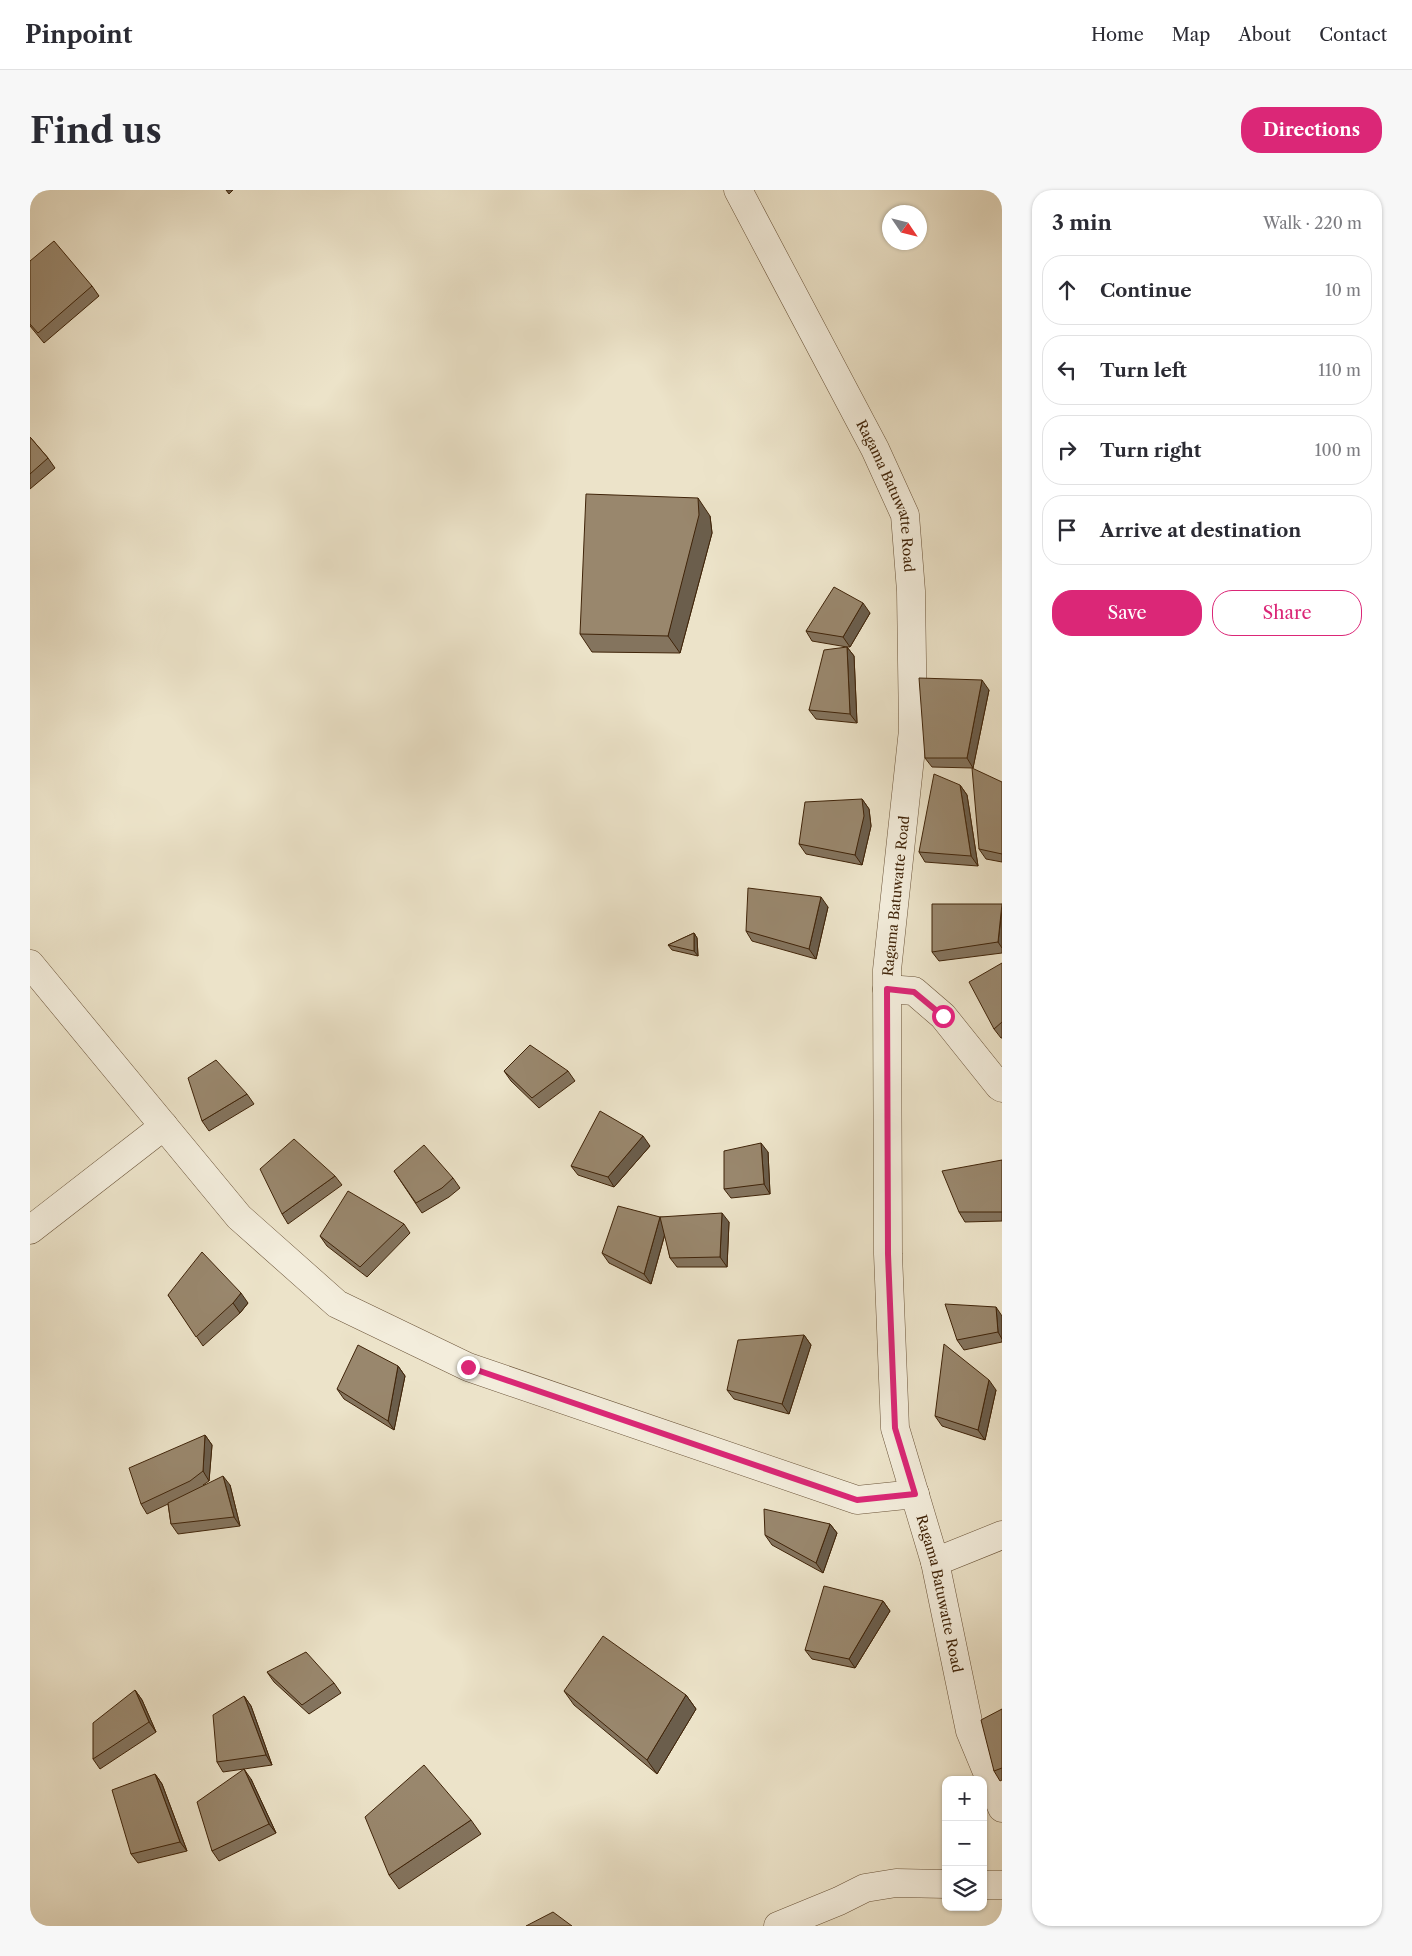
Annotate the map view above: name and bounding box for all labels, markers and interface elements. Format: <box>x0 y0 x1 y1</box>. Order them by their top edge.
text: Pinpoint <box>25 20 132 49</box>
text: Home <box>1091 24 1144 46</box>
text: Map <box>1172 24 1210 46</box>
text: About <box>1238 24 1291 46</box>
text: Contact <box>1319 24 1387 46</box>
button: Directions <box>1241 107 1382 153</box>
text: Find us <box>30 109 162 152</box>
north arrow <box>882 205 927 250</box>
text: 3 min <box>1052 210 1112 235</box>
text: Walk · 220 m <box>1263 213 1362 233</box>
icon: ahead <box>1053 276 1081 304</box>
text: Continue <box>1100 279 1192 302</box>
text: 10 m <box>1325 280 1361 300</box>
icon: left <box>1053 356 1081 384</box>
text: Turn left <box>1100 359 1187 382</box>
text: 110 m <box>1318 360 1361 380</box>
street label: Ragama Batuwatte Road <box>852 417 919 573</box>
icon: right <box>1053 436 1081 464</box>
text: Turn right <box>1100 439 1201 462</box>
text: 100 m <box>1315 440 1361 460</box>
icon: arrive <box>1053 516 1081 544</box>
text: Arrive at destination <box>1100 519 1301 542</box>
button: Save <box>1052 590 1202 636</box>
button: Share <box>1212 590 1362 636</box>
street label: Ragama Batuwatte Road <box>879 814 913 977</box>
route start <box>932 1005 955 1028</box>
route end <box>457 1356 480 1379</box>
street label: Ragama Batuwatte Road <box>912 1512 967 1675</box>
map controls <box>942 1776 987 1911</box>
button: + <box>942 1776 987 1821</box>
button: − <box>942 1821 987 1866</box>
button: layers <box>942 1866 987 1911</box>

